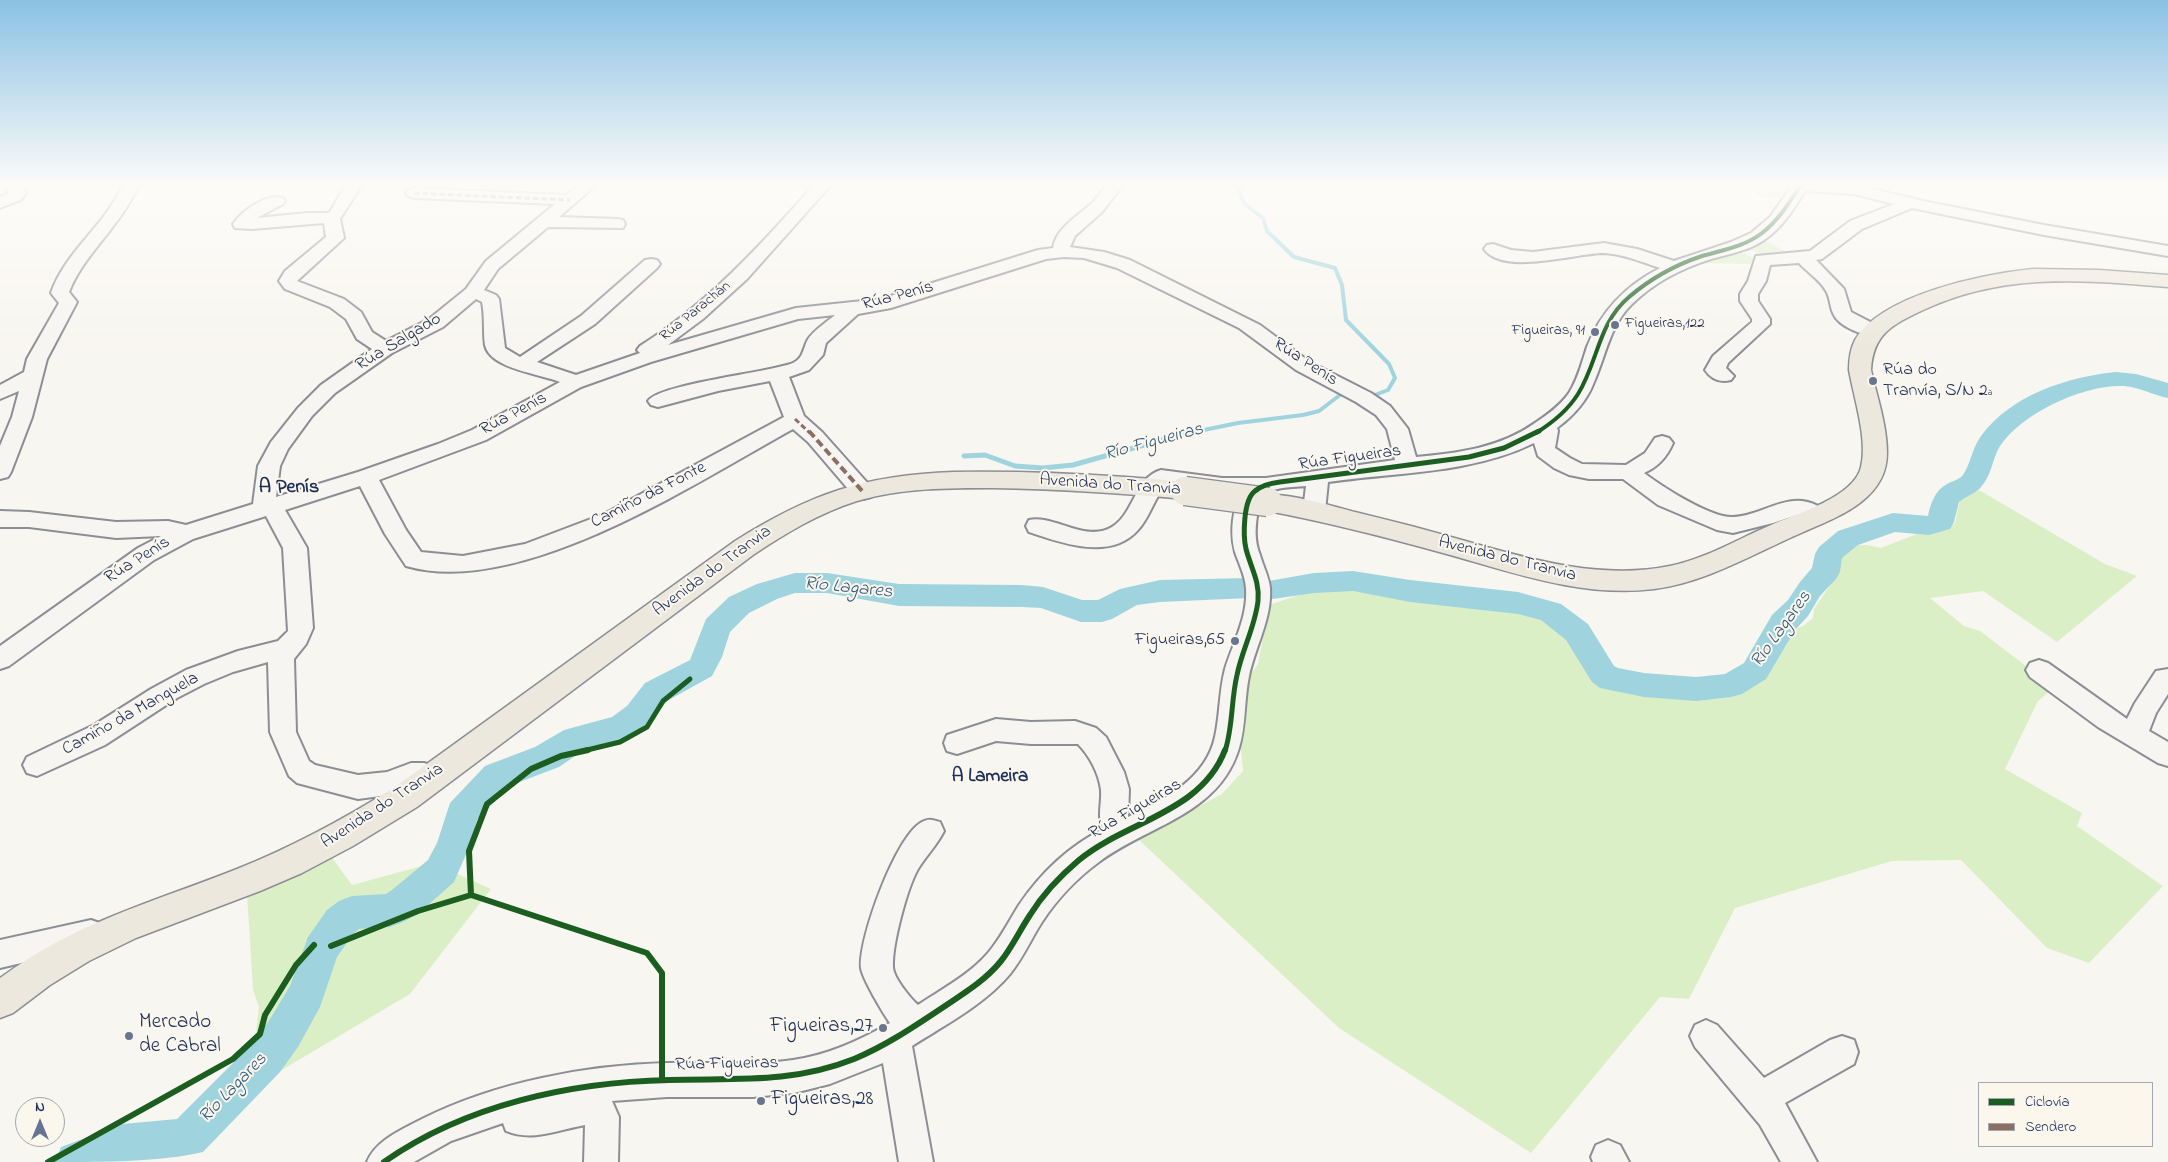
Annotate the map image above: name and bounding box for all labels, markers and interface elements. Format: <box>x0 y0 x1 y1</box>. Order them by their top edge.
street label: Rúa Penís <box>860 277 936 317</box>
street label: Rúa Parachán <box>657 278 735 346</box>
street label: Rúa Salgado <box>352 309 446 377</box>
place label: Figueiras,122 <box>1625 316 1705 334</box>
marker: Figueiras,122 <box>1609 319 1621 331</box>
place label: Figueiras, 91 <box>1512 323 1585 341</box>
marker: Figueiras, 91 <box>1589 326 1601 338</box>
street label: Rúa Penís <box>1268 334 1342 392</box>
place label: Rúa do Tranvía, S/N 2ª <box>1883 360 1992 402</box>
marker: Rúa do Tranvía, S/N 2ª <box>1867 375 1879 387</box>
street label: Rúa Penís <box>477 388 551 442</box>
water label: Río Figueiras <box>1102 419 1206 467</box>
street label: Rúa Figueiras <box>1297 441 1403 477</box>
street label: Camiño da Fonte <box>588 458 710 534</box>
street label: Avenida do Tranvia <box>1039 470 1181 502</box>
district label: A Penís <box>259 477 319 501</box>
street label: Avenida do Tranvia <box>649 522 777 622</box>
street label: Rúa Penís <box>101 532 175 590</box>
street label: Avenida do Tranvia <box>1436 532 1578 588</box>
water label: Río Lagares <box>803 573 893 605</box>
water label: Río Lagares <box>1747 587 1817 673</box>
place label: Figueiras,65 <box>1135 630 1225 652</box>
marker: Figueiras,65 <box>1229 635 1241 647</box>
street label: Camiño da Manguela <box>59 669 203 761</box>
street label: Avenida do Tranvia <box>318 759 448 855</box>
district label: A Lameira <box>952 767 1028 789</box>
street label: Rúa Figueiras <box>1086 775 1186 845</box>
place label: Mercado de Cabral <box>139 1011 221 1061</box>
place label: Figueiras,27 <box>770 1015 873 1041</box>
marker: Figueiras,27 <box>877 1022 889 1034</box>
marker: Mercado de Cabral <box>123 1030 135 1042</box>
water label: Río Lagares <box>195 1049 273 1129</box>
street label: Rúa Figueiras <box>675 1053 779 1077</box>
legend <box>1978 1082 2153 1147</box>
place label: Figueiras,28 <box>771 1088 873 1114</box>
text: Ciclovía <box>2025 1091 2070 1113</box>
marker: Figueiras,28 <box>755 1095 767 1107</box>
north arrow <box>15 1097 65 1147</box>
text: N <box>35 1097 45 1118</box>
text: Sendero <box>2025 1116 2076 1138</box>

